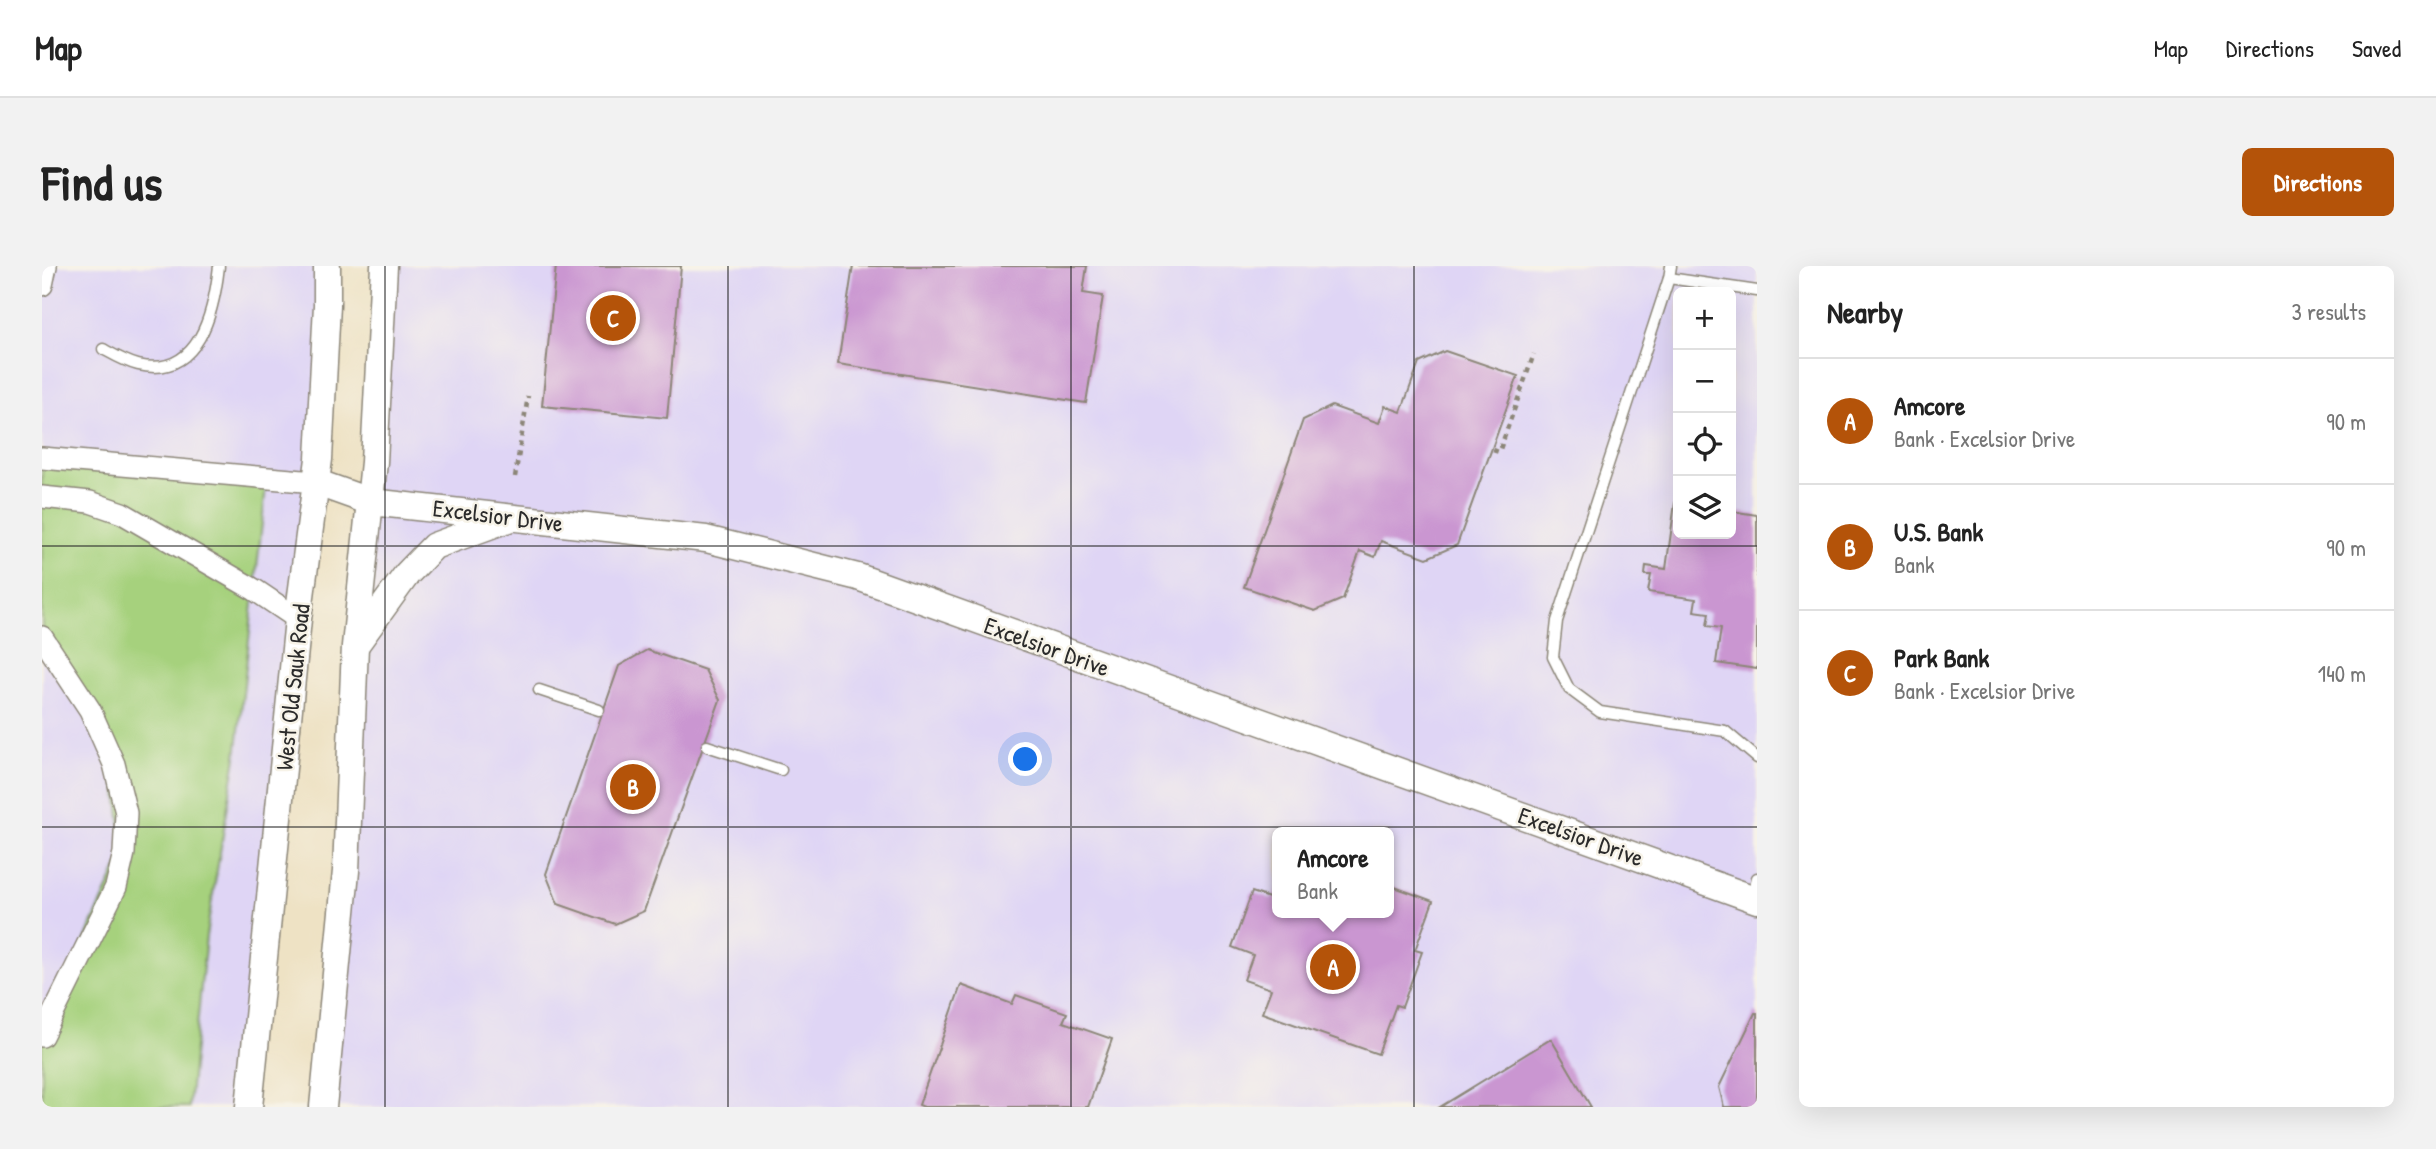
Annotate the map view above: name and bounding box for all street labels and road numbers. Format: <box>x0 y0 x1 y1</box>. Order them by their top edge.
street label: Excelsior Drive <box>431 491 565 539</box>
street label: West Old Sauk Road <box>267 602 317 772</box>
street label: Excelsior Drive <box>980 609 1114 684</box>
street label: Excelsior Drive <box>1514 799 1648 874</box>

